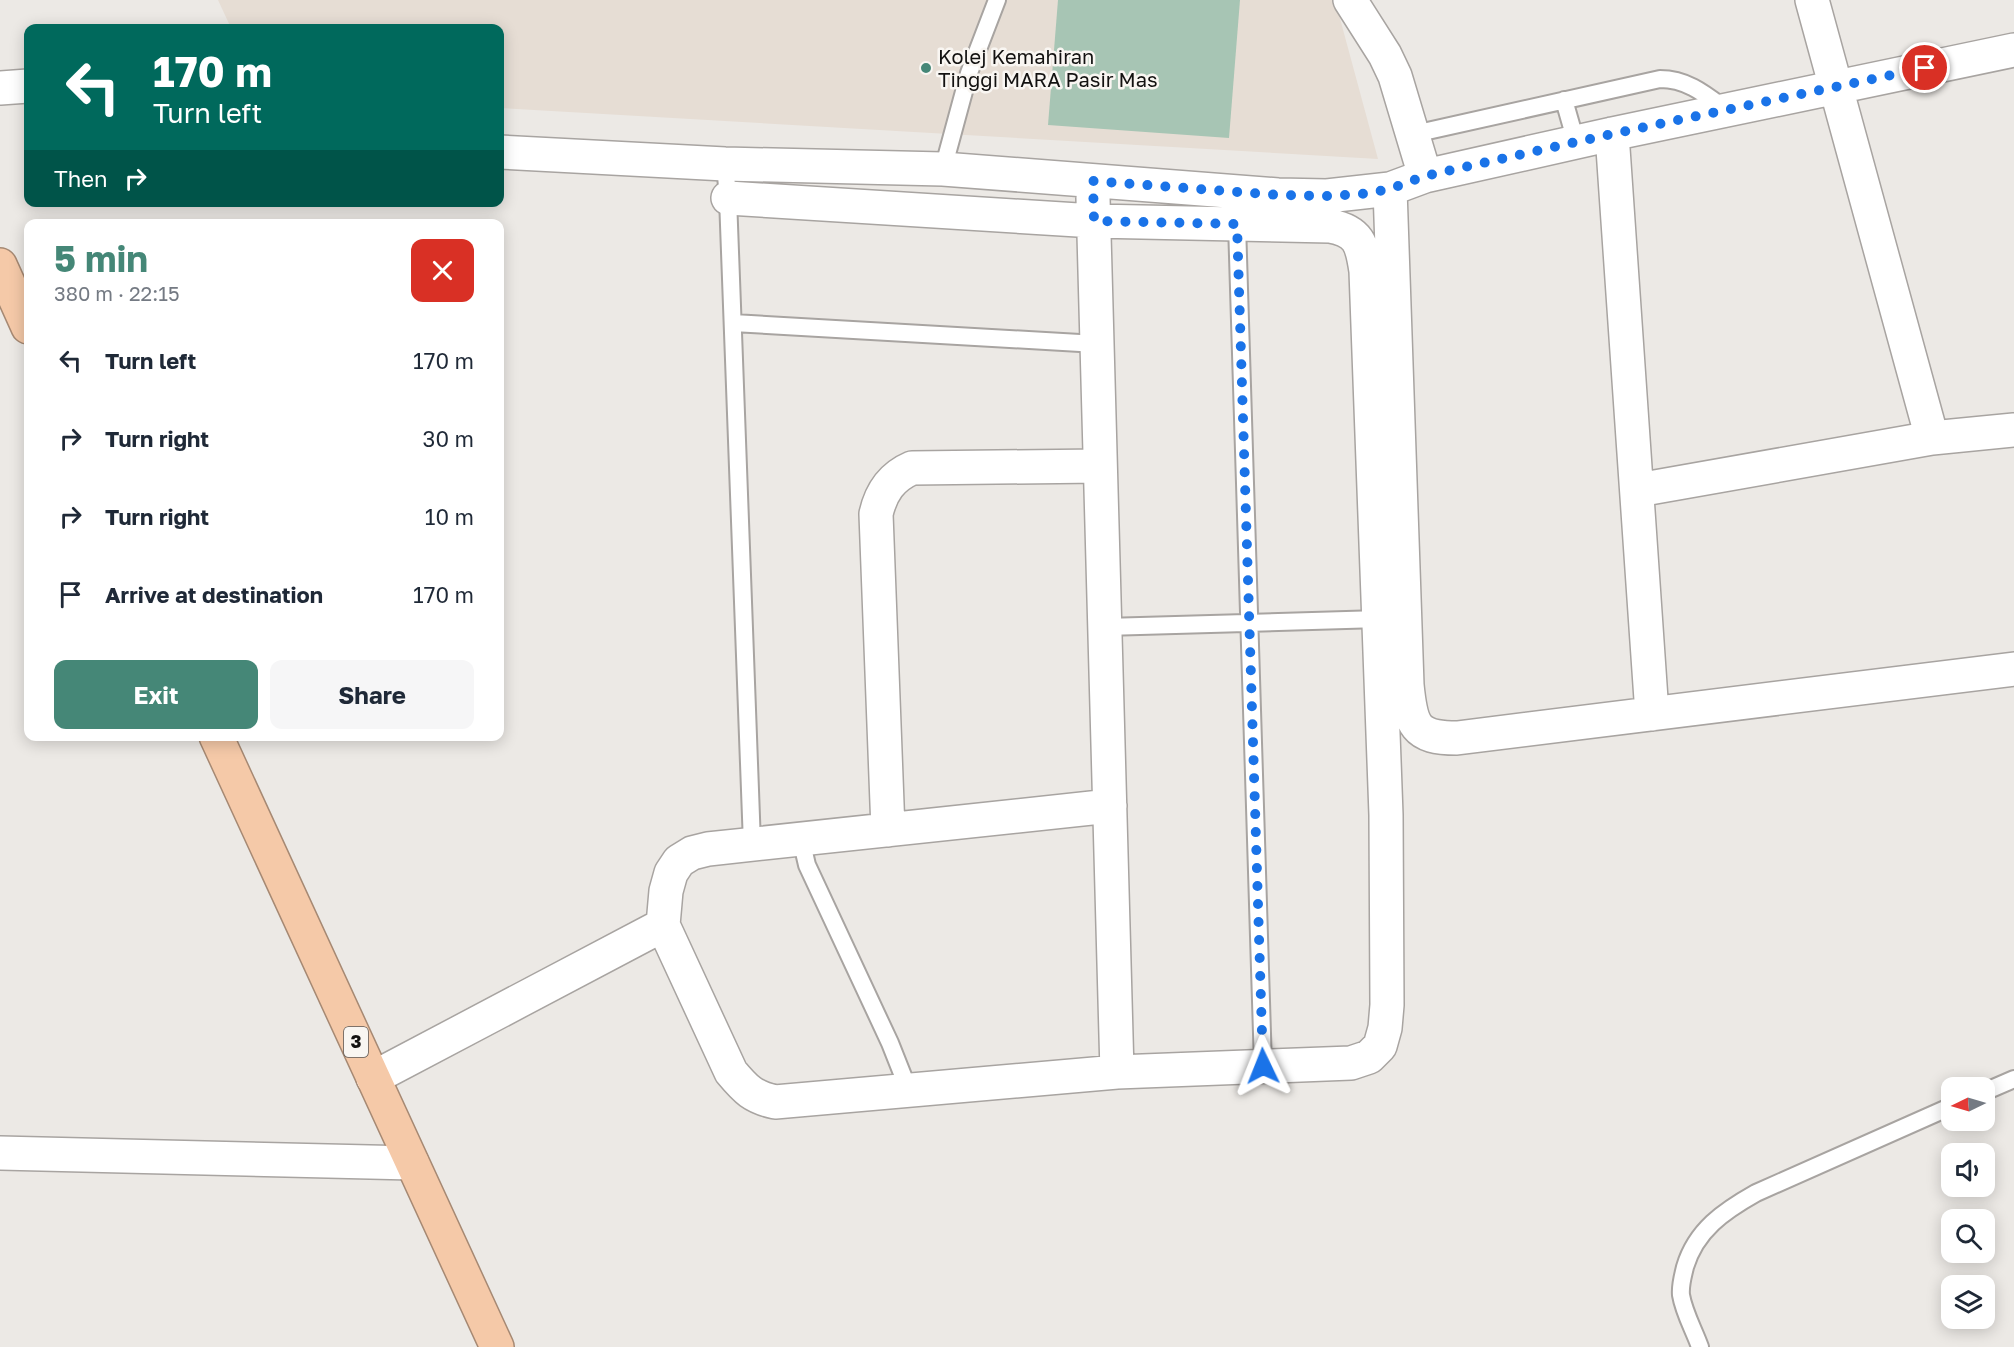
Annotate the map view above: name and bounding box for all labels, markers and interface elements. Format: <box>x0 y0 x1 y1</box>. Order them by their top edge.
pin <box>1899 42 1950 93</box>
place label: Kolej Kemahiran Tinggi MARA Pasir Mas <box>938 44 1158 91</box>
text: 170 m <box>153 46 272 96</box>
icon: left <box>54 48 132 126</box>
icon: arrive <box>1908 51 1941 84</box>
marker: Kolej Kemahiran Tinggi MARA Pasir Mas <box>919 61 933 75</box>
text: Turn left <box>153 97 262 129</box>
icon: right <box>119 162 152 195</box>
text: Then <box>54 165 107 192</box>
text: 5 min <box>54 237 148 280</box>
button: close <box>411 239 474 302</box>
text: 380 m · 22:15 <box>54 281 180 305</box>
icon: left <box>54 344 87 377</box>
text: Turn left <box>105 347 196 374</box>
text: 170 m <box>413 347 474 374</box>
icon: right <box>54 422 87 455</box>
text: Turn right <box>105 425 209 452</box>
text: 30 m <box>423 425 474 452</box>
icon: right <box>54 500 87 533</box>
text: Turn right <box>105 503 209 530</box>
text: 10 m <box>425 503 474 530</box>
icon: arrive <box>54 578 87 611</box>
text: Arrive at destination <box>105 581 323 608</box>
text: 170 m <box>413 581 474 608</box>
button: Exit <box>54 660 258 729</box>
button: Share <box>270 660 474 729</box>
road number: 3 <box>344 1027 368 1057</box>
position arrow <box>1231 1034 1295 1098</box>
north arrow <box>1941 1077 1995 1131</box>
map controls <box>1941 1077 1995 1329</box>
button: sound <box>1941 1143 1995 1197</box>
button: search <box>1941 1209 1995 1263</box>
button: layers <box>1941 1275 1995 1329</box>

